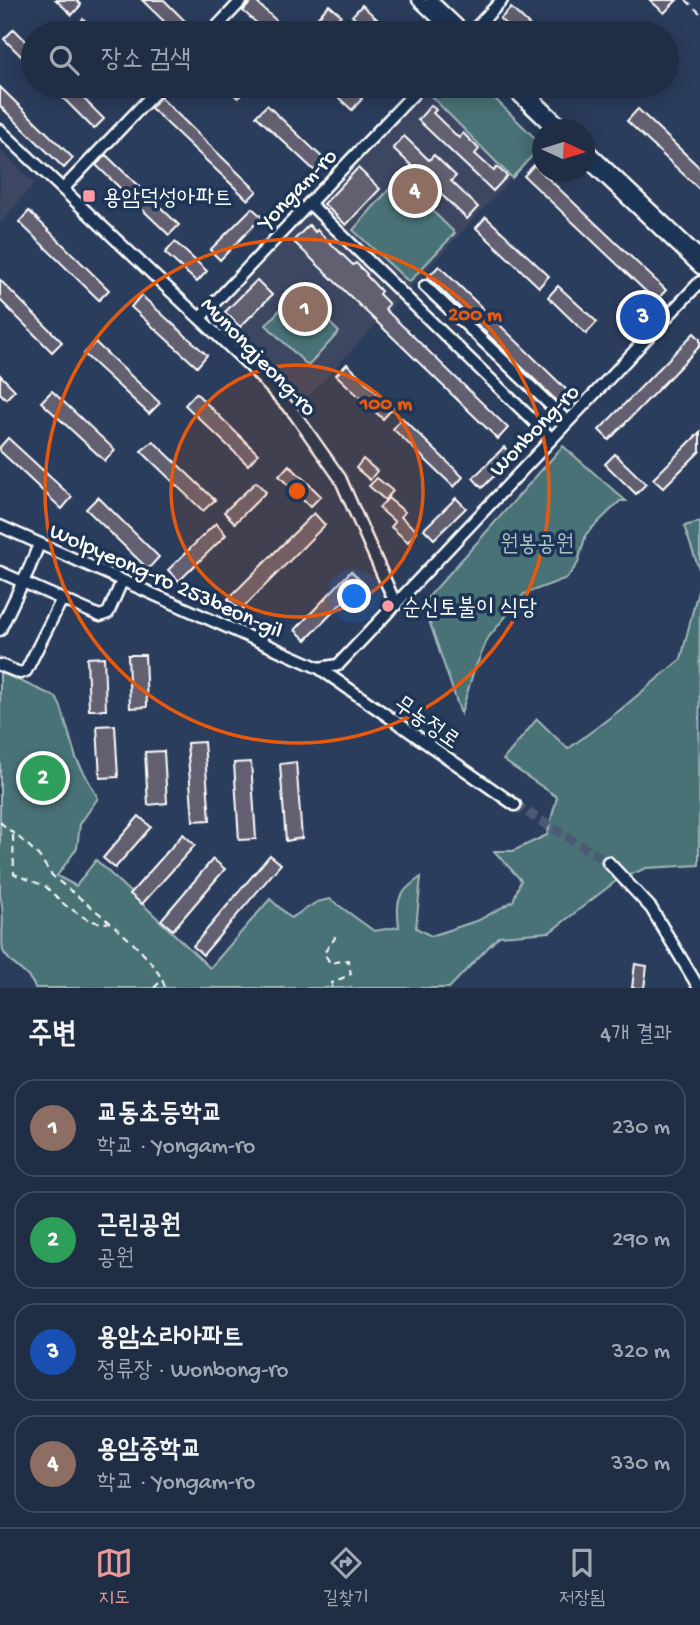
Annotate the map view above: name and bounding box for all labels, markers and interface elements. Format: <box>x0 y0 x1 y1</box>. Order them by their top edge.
search box <box>21 21 679 98</box>
icon: search <box>45 41 83 79</box>
text: 장소 검색 <box>101 46 191 77</box>
north arrow <box>532 119 595 182</box>
street label: Yongam-ro <box>252 144 344 238</box>
pin: 4 <box>392 165 438 217</box>
place label: 용암덕성아파트 <box>103 186 233 213</box>
marker: 용암덕성아파트 <box>81 188 97 204</box>
pin: 1 <box>282 283 328 335</box>
pin: 3 <box>620 291 666 343</box>
street label: Munongjeong-ro <box>194 292 321 423</box>
text: 200 m <box>448 304 502 329</box>
street label: Wonbong-ro <box>485 380 586 483</box>
text: 100 m <box>359 393 412 418</box>
centre of rings <box>285 479 309 503</box>
street label: Wolpyeong-ro 253beon-gil <box>45 519 286 646</box>
park label: 원봉공원 <box>500 532 574 559</box>
your location <box>337 579 371 613</box>
place label: 순신토불이 식당 <box>402 596 537 623</box>
marker: 순신토불이 식당 <box>380 598 396 614</box>
street label: 무농정로 <box>388 692 464 756</box>
pin: 2 <box>20 752 66 804</box>
text: 주변 <box>28 1019 76 1054</box>
text: 4개 결과 <box>600 1022 672 1049</box>
text: 교동초등학교 <box>97 1100 223 1131</box>
text: 1 <box>48 1115 58 1142</box>
text: 230 m <box>612 1115 670 1142</box>
text: 학교 · Yongam-ro <box>97 1134 255 1161</box>
text: 근린공원 <box>97 1212 181 1243</box>
text: 2 <box>47 1227 59 1254</box>
text: 290 m <box>612 1227 670 1254</box>
text: 공원 <box>97 1246 134 1273</box>
text: 용암소라아파트 <box>97 1324 243 1355</box>
text: 3 <box>47 1339 59 1366</box>
text: 320 m <box>612 1339 670 1366</box>
text: 정류장 · Wonbong-ro <box>97 1358 288 1385</box>
text: 용암중학교 <box>97 1436 202 1467</box>
text: 4 <box>48 1451 58 1478</box>
text: 330 m <box>611 1451 670 1478</box>
text: 학교 · Yongam-ro <box>97 1470 255 1497</box>
tab: 지도 <box>95 1544 133 1611</box>
tab: 길찾기 <box>323 1544 369 1611</box>
tab: 저장됨 <box>559 1544 605 1611</box>

